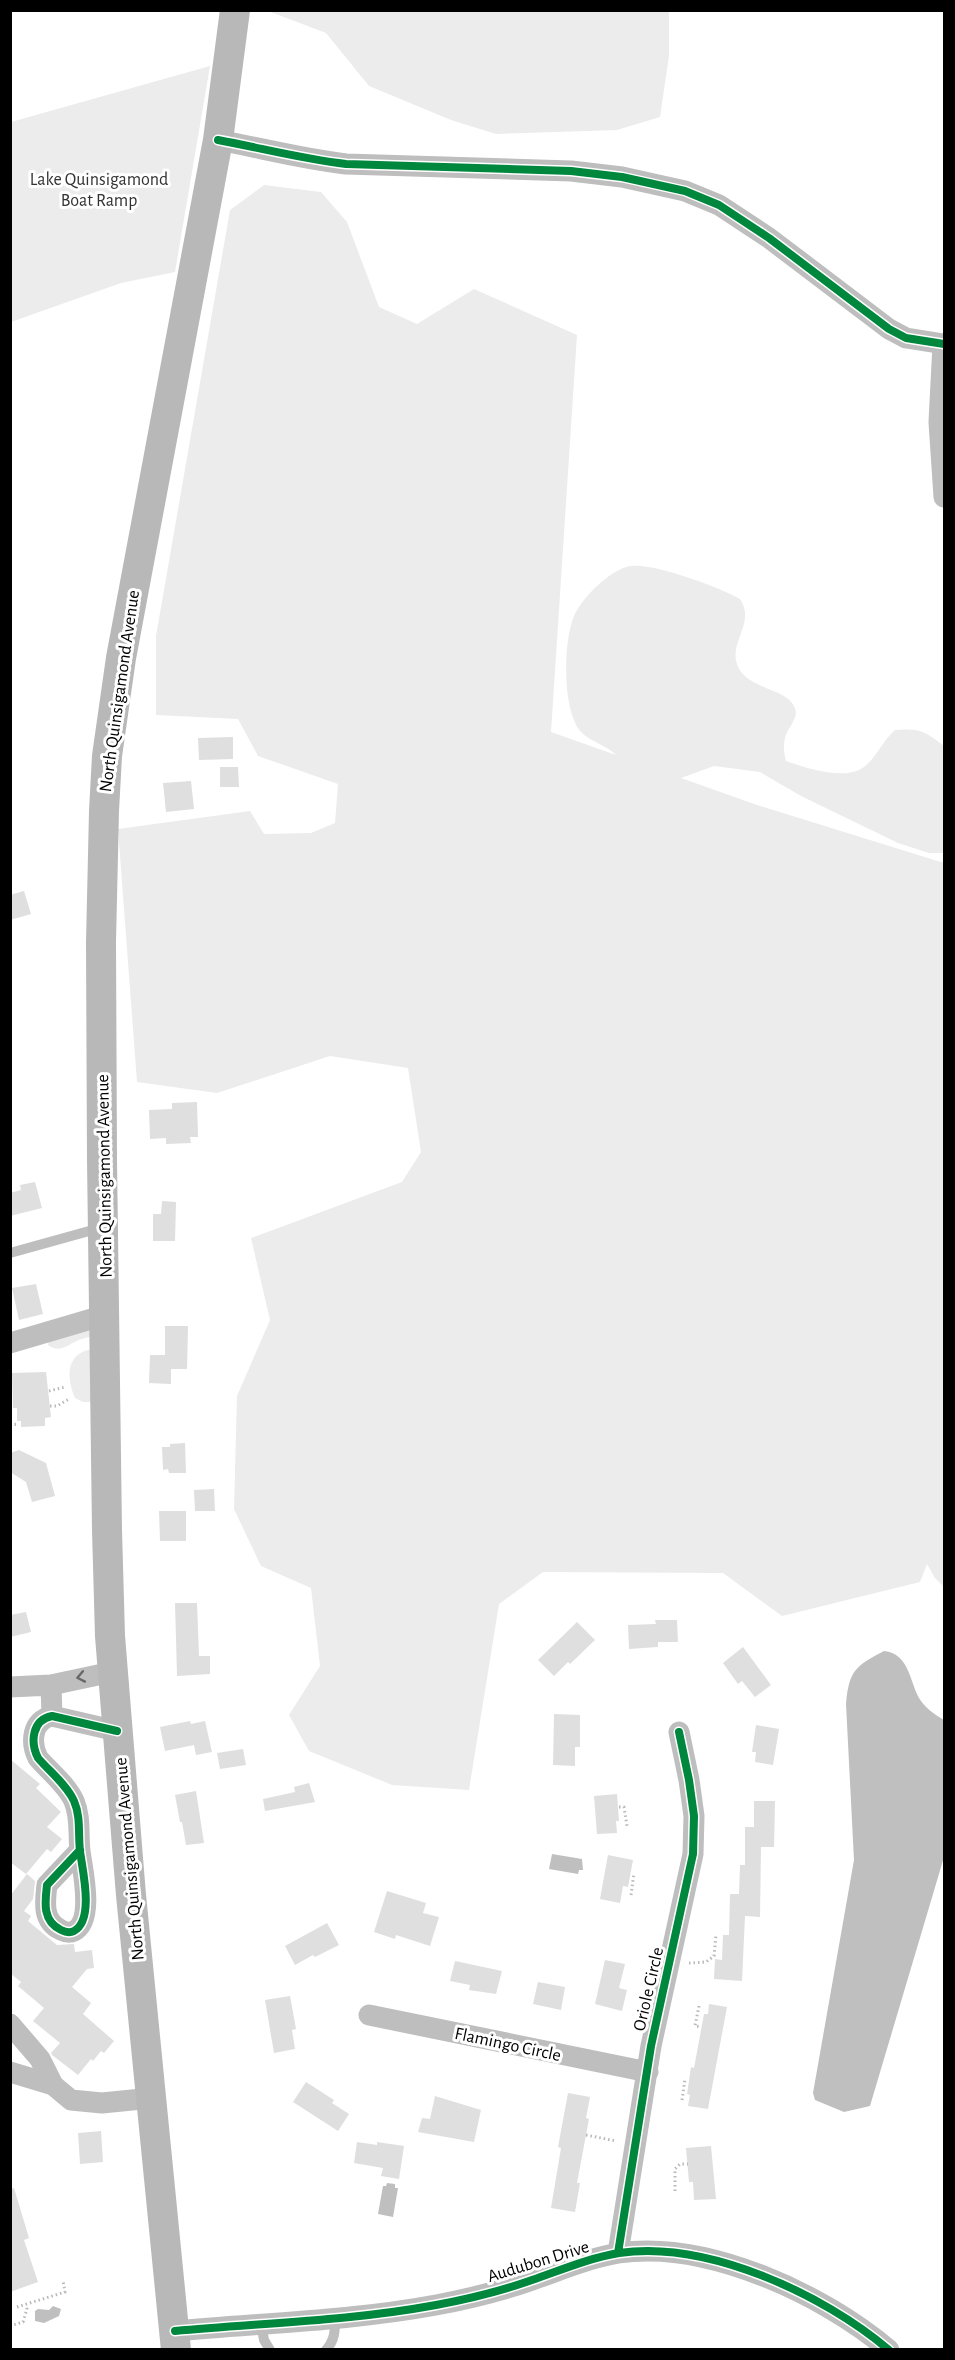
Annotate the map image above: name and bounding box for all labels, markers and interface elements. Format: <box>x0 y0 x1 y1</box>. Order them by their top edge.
park label: Lake Quinsigamond Boat Ramp <box>30 171 168 210</box>
street label: North Quinsigamond Avenue <box>97 589 143 793</box>
street label: North Quinsigamond Avenue <box>94 1074 116 1278</box>
one-way arrow <box>77 1670 87 1683</box>
street label: North Quinsigamond Avenue <box>112 1757 148 1961</box>
street label: Oriole Circle <box>631 1946 667 2033</box>
street label: Flamingo Circle <box>453 2025 563 2065</box>
street label: Audubon Drive <box>485 2238 591 2286</box>

